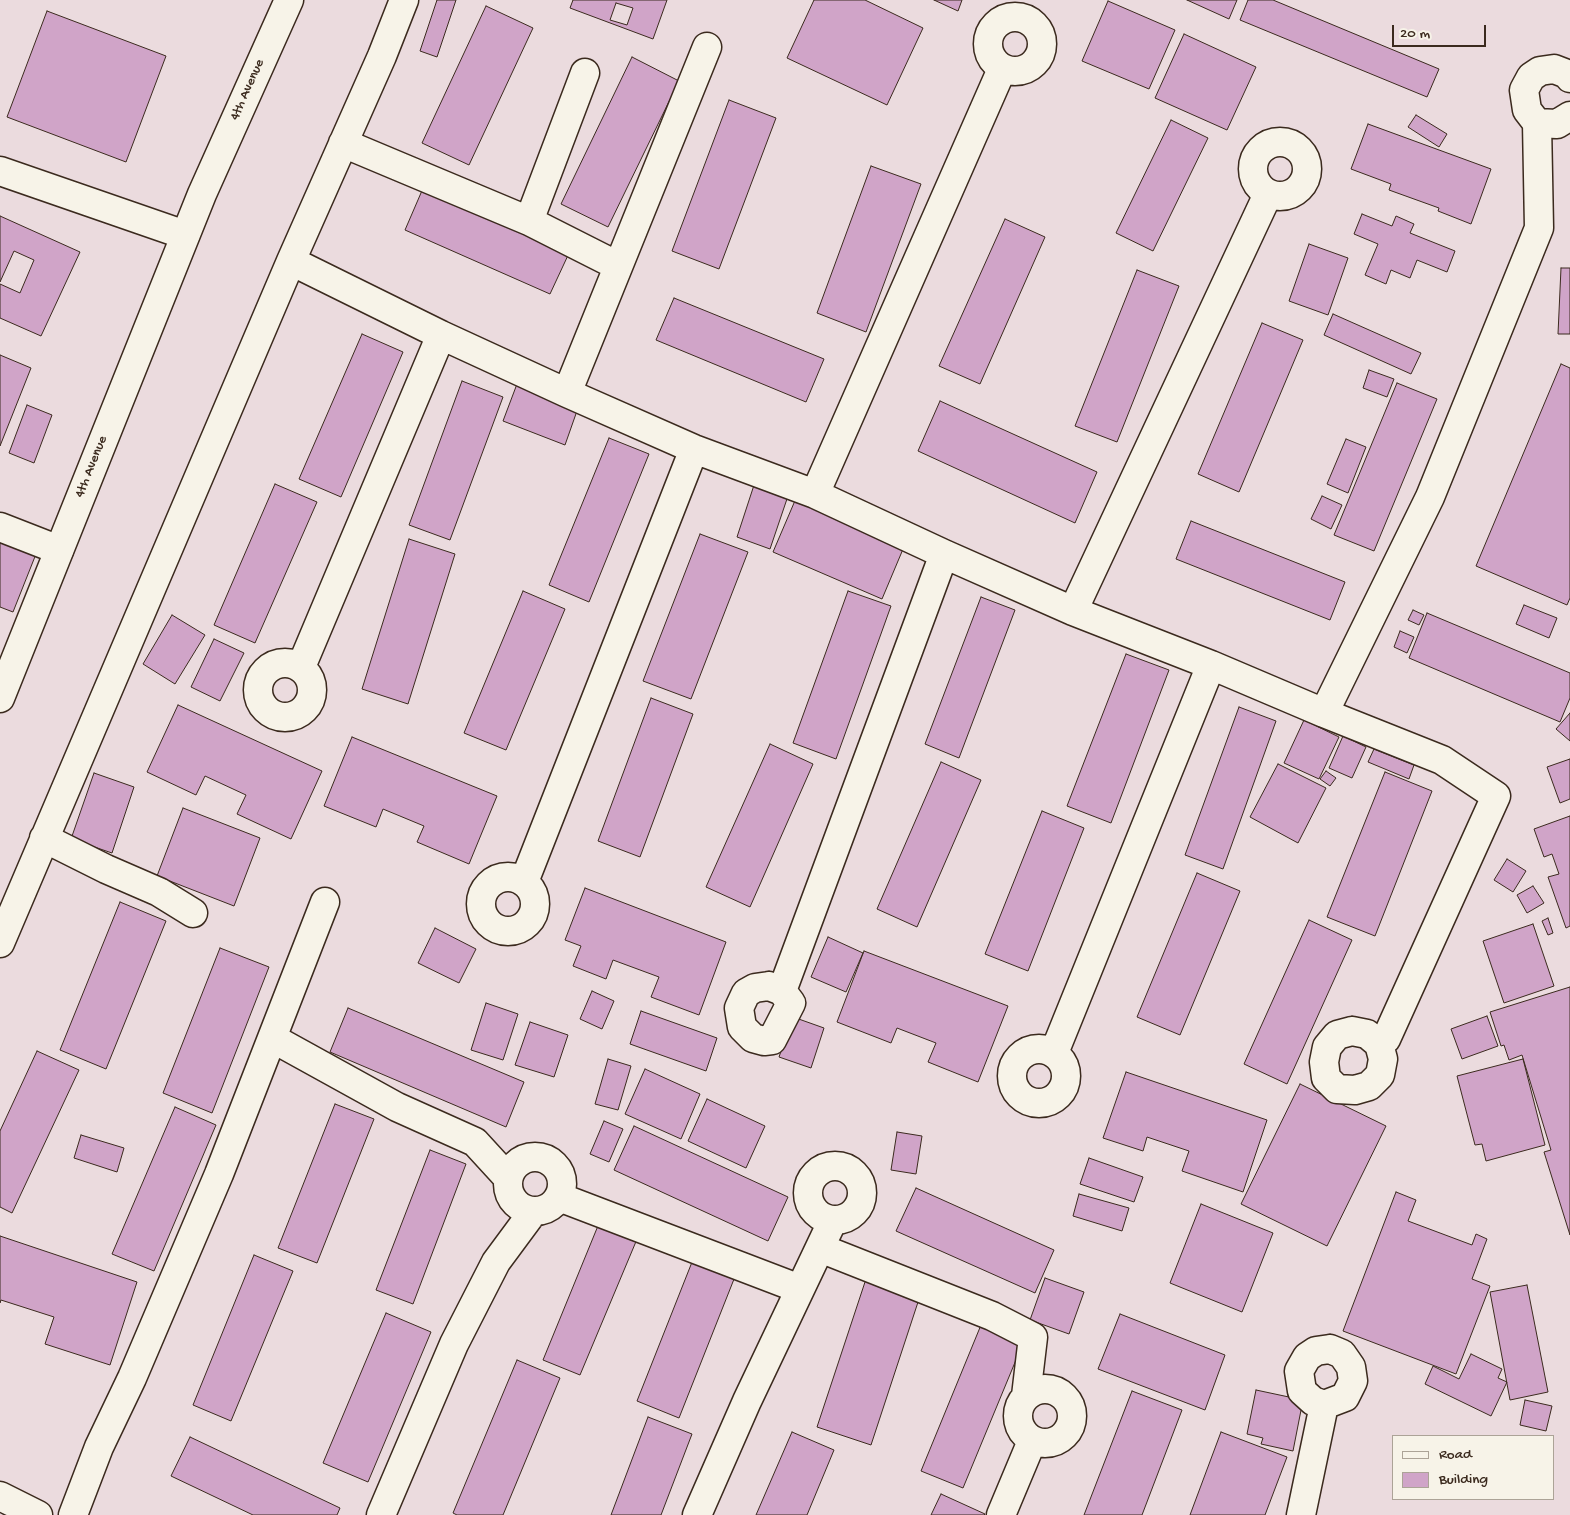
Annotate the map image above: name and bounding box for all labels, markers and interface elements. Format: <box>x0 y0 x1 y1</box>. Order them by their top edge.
scale bar <box>1395 15 1489 47</box>
text: 20 m <box>1400 25 1430 43</box>
street label: 4th Avenue <box>227 57 269 123</box>
street label: 4th Avenue <box>72 434 112 500</box>
legend <box>1392 1435 1555 1500</box>
text: Road <box>1439 1446 1472 1464</box>
text: Building <box>1439 1471 1488 1489</box>

